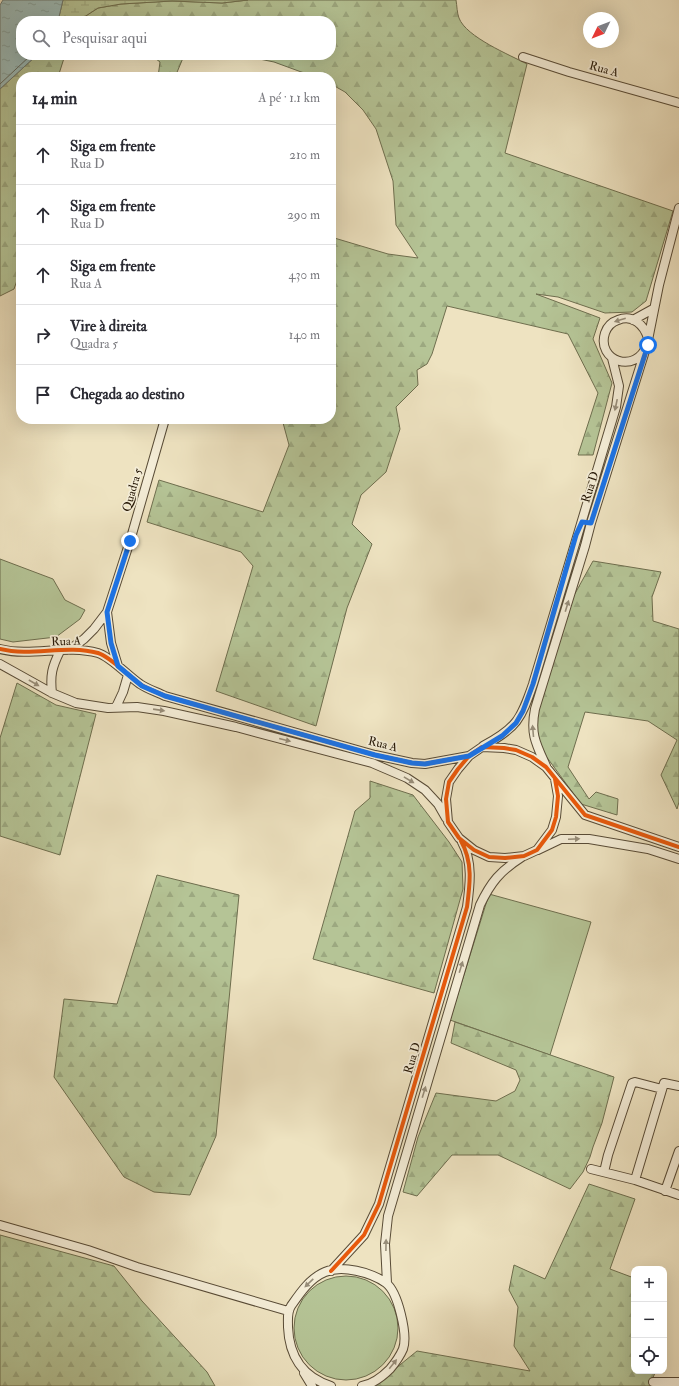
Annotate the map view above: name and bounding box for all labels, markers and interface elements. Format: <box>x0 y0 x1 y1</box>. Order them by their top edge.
north arrow <box>583 12 619 48</box>
search box <box>16 16 336 60</box>
icon: search <box>30 27 52 49</box>
text: Pesquisar aqui <box>62 29 147 48</box>
street label: Rua A <box>587 58 621 81</box>
text: 14 min <box>32 88 77 109</box>
text: A pé · 1.1 km <box>258 90 320 106</box>
text: Siga em frente <box>70 137 156 156</box>
icon: ahead <box>32 144 54 166</box>
text: 210 m <box>289 147 320 163</box>
text: Rua D <box>70 156 105 172</box>
text: Siga em frente <box>70 197 156 216</box>
icon: ahead <box>32 204 54 226</box>
text: 290 m <box>287 207 320 223</box>
text: Rua D <box>70 216 105 232</box>
text: Siga em frente <box>70 257 156 276</box>
icon: ahead <box>32 264 54 286</box>
text: 430 m <box>289 267 320 283</box>
text: Rua A <box>70 276 102 292</box>
text: Vire à direita <box>70 317 147 336</box>
one-way arrow <box>613 317 625 323</box>
icon: right <box>32 324 54 346</box>
text: 140 m <box>289 327 320 343</box>
text: Quadra 5 <box>70 336 118 352</box>
route start <box>639 336 657 354</box>
icon: arrive <box>32 384 54 406</box>
text: Chegada ao destino <box>70 385 185 404</box>
one-way arrow <box>613 399 619 412</box>
street label: Quadra 5 <box>119 466 146 514</box>
street label: Rua D <box>578 469 603 505</box>
route end <box>121 532 139 550</box>
one-way arrow <box>564 600 570 612</box>
street label: Rua A <box>51 633 82 650</box>
one-way arrow <box>28 679 40 686</box>
one-way arrow <box>153 707 165 713</box>
one-way arrow <box>529 725 536 737</box>
street label: Rua A <box>367 734 399 755</box>
one-way arrow <box>280 737 292 743</box>
one-way arrow <box>403 776 415 783</box>
one-way arrow <box>568 836 581 842</box>
one-way arrow <box>458 961 464 973</box>
street label: Rua D <box>401 1040 424 1076</box>
one-way arrow <box>421 1086 427 1098</box>
one-way arrow <box>382 1239 389 1251</box>
map controls <box>631 1266 667 1374</box>
button: + <box>631 1266 667 1302</box>
one-way arrow <box>304 1279 314 1288</box>
button: − <box>631 1302 667 1338</box>
button: locate <box>631 1338 667 1374</box>
one-way arrow <box>388 1359 397 1370</box>

